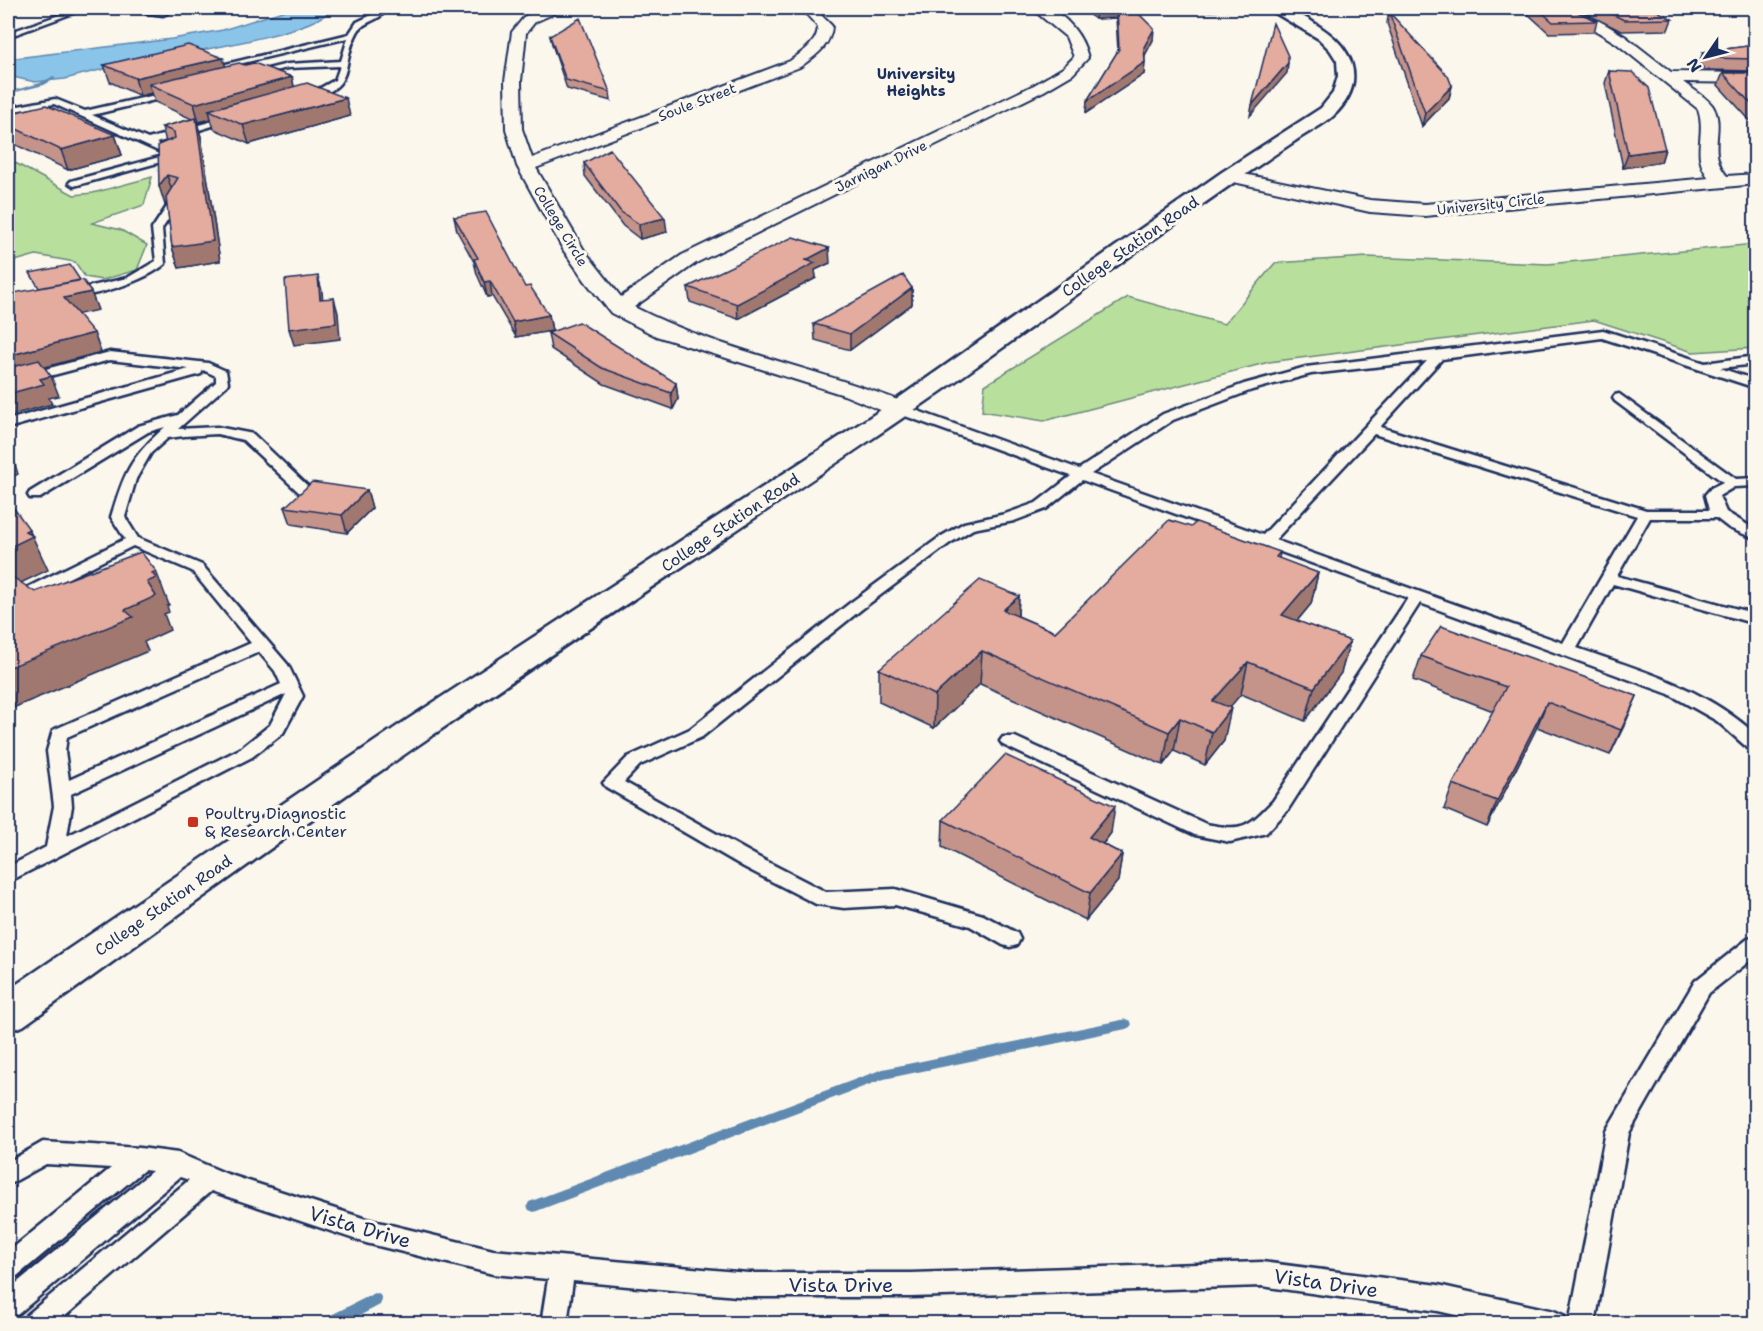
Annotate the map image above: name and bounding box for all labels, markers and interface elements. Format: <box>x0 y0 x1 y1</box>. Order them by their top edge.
north arrow <box>1676 27 1736 87</box>
text: N <box>1682 54 1706 77</box>
district label: University Heights <box>877 64 955 101</box>
street label: Soule Street <box>655 79 739 125</box>
street label: Jarnigan Drive <box>832 136 930 196</box>
street label: College Circle <box>530 182 592 270</box>
street label: University Circle <box>1436 189 1546 219</box>
street label: College Station Road <box>1058 191 1203 302</box>
street label: College Station Road <box>657 468 804 577</box>
place label: Poultry Diagnostic & Research Center <box>205 803 347 842</box>
marker: Poultry Diagnostic & Research Center <box>186 815 200 829</box>
street label: College Station Road <box>91 850 236 961</box>
street label: Vista Drive <box>306 1200 414 1254</box>
street label: Vista Drive <box>1272 1263 1380 1303</box>
street label: Vista Drive <box>789 1272 893 1298</box>

